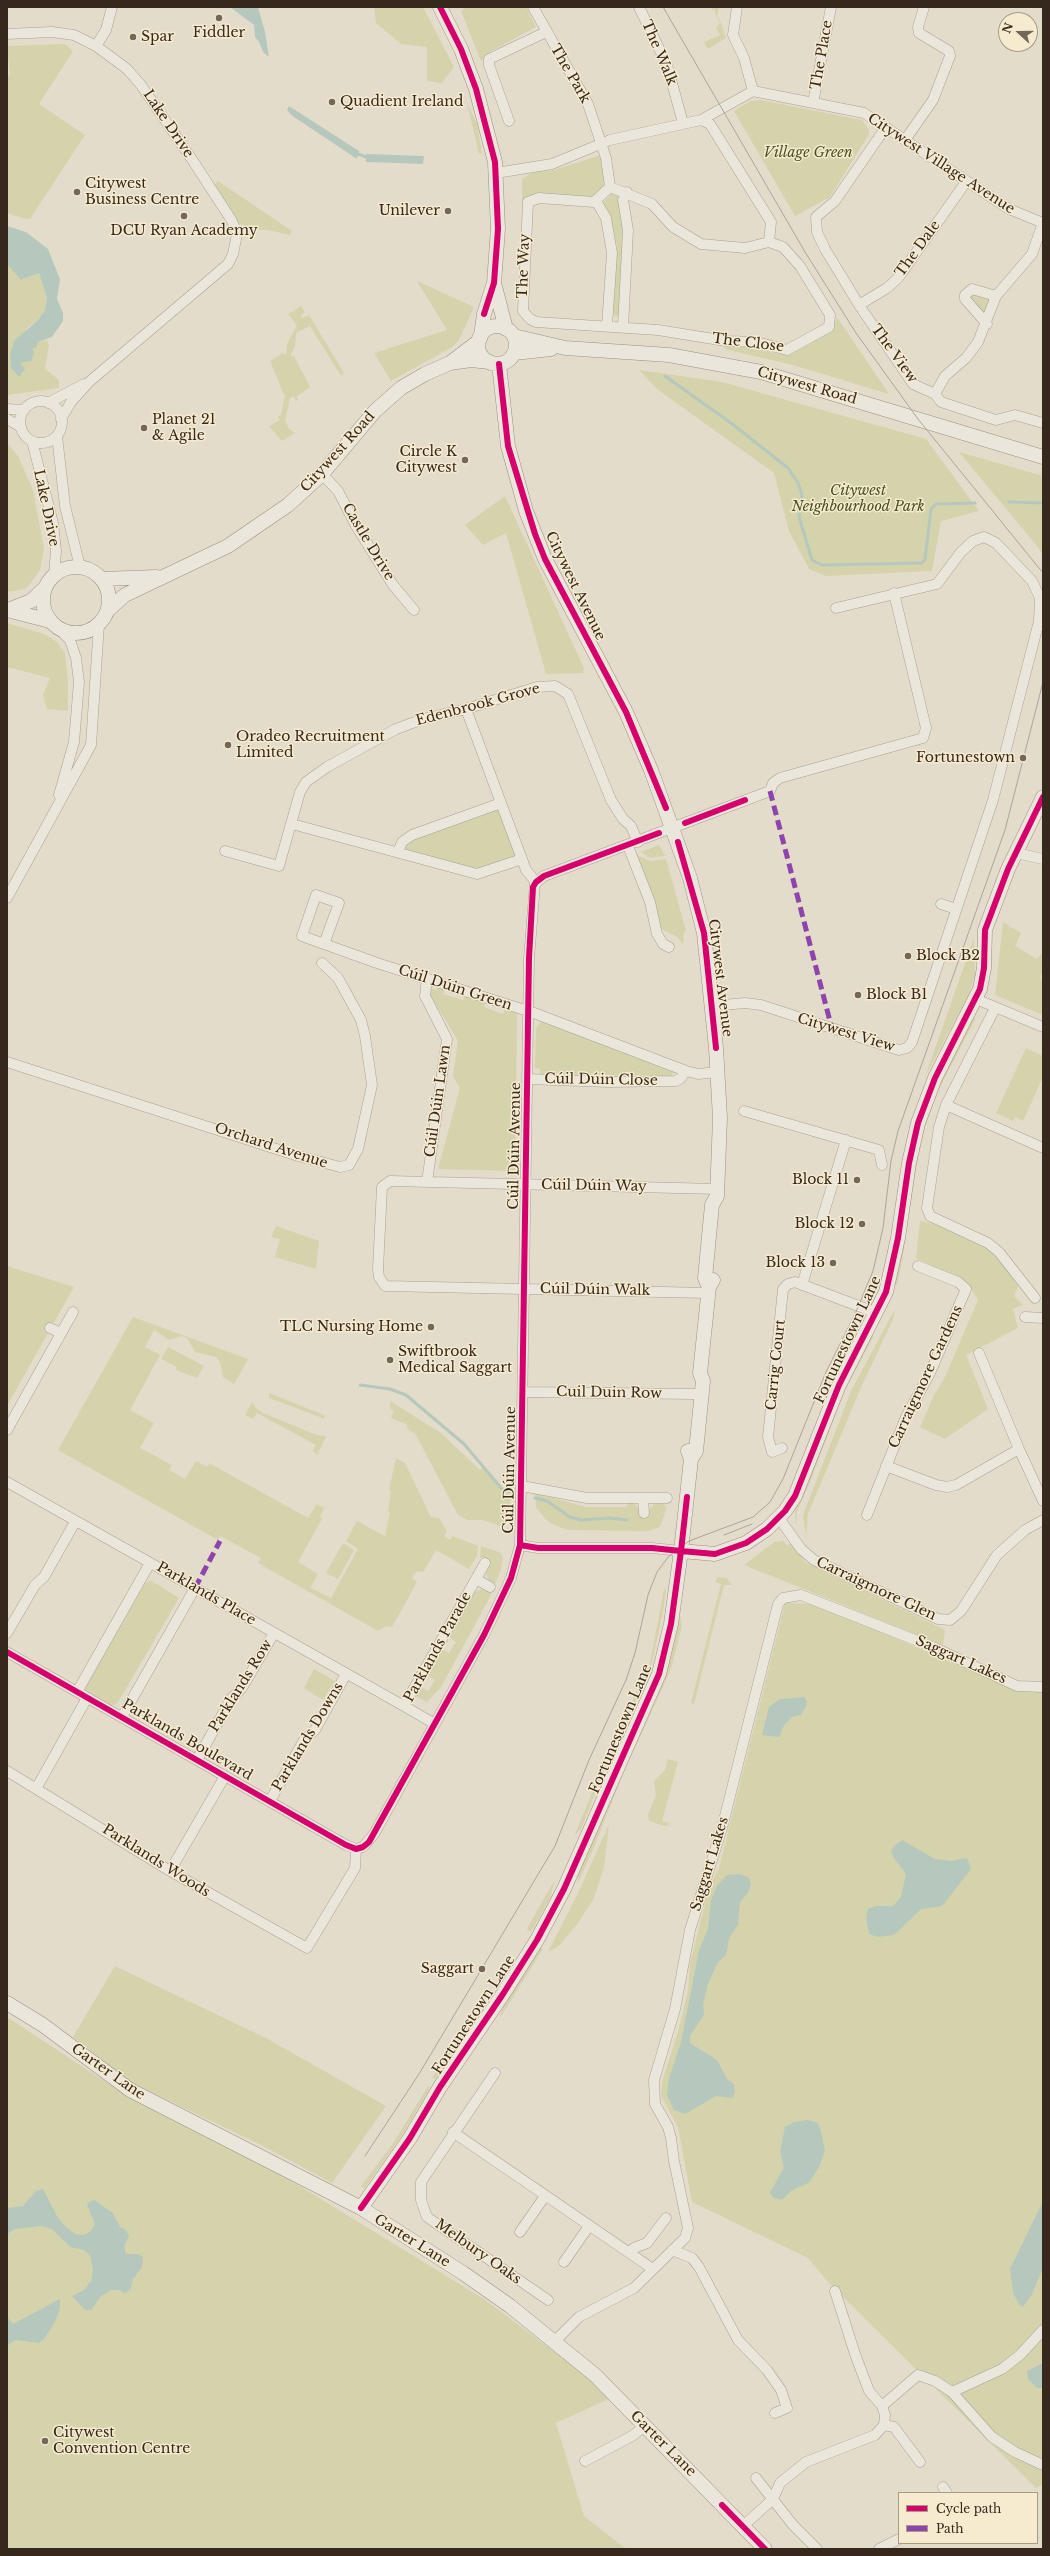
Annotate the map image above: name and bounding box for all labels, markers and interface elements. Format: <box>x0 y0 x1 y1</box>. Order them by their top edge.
north arrow <box>998 12 1038 52</box>
marker: Fiddler <box>214 13 224 23</box>
street label: The Walk <box>638 18 680 88</box>
street label: The Place <box>808 19 836 91</box>
text: N <box>999 21 1016 35</box>
place label: Fiddler <box>193 25 245 41</box>
place label: Spar <box>141 29 174 45</box>
marker: Spar <box>128 32 138 42</box>
street label: The Park <box>546 41 594 107</box>
street label: Lake Drive <box>139 87 197 161</box>
place label: Quadient Ireland <box>340 94 463 110</box>
marker: Quadient Ireland <box>327 97 337 107</box>
street label: Citywest Village Avenue <box>864 110 1018 218</box>
park label: Village Green <box>764 145 852 161</box>
place label: Citywest Business Centre <box>85 176 199 208</box>
marker: Citywest Business Centre <box>72 187 82 197</box>
place label: Unilever <box>379 203 440 219</box>
marker: Unilever <box>443 206 453 216</box>
marker: DCU Ryan Academy <box>179 211 189 221</box>
street label: The Dale <box>892 218 944 280</box>
place label: DCU Ryan Academy <box>110 223 258 239</box>
street label: The Way <box>514 233 534 299</box>
street label: The View <box>867 321 921 387</box>
street label: The Close <box>711 330 785 356</box>
street label: Citywest Road <box>755 364 859 408</box>
street label: Citywest Road <box>297 408 379 496</box>
place label: Planet 21 & Agile <box>152 412 216 444</box>
marker: Planet 21 & Agile <box>139 423 149 433</box>
place label: Circle K Citywest <box>395 444 457 476</box>
marker: Circle K Citywest <box>460 455 470 465</box>
street label: Lake Drive <box>30 468 62 548</box>
park label: Citywest Neighbourhood Park <box>792 483 924 516</box>
street label: Castle Drive <box>338 500 398 584</box>
street label: Citywest Avenue <box>541 529 609 643</box>
street label: Edenbrook Grove <box>414 680 542 730</box>
place label: Oradeo Recruitment Limited <box>236 729 385 762</box>
marker: Oradeo Recruitment Limited <box>223 740 233 750</box>
place label: Fortunestown <box>916 750 1015 766</box>
marker: Fortunestown <box>1018 753 1028 763</box>
street label: Citywest Avenue <box>704 918 736 1038</box>
place label: Block B2 <box>916 948 980 964</box>
marker: Block B2 <box>903 951 913 961</box>
street label: Cúil Dúin Green <box>396 962 514 1014</box>
place label: Block B1 <box>866 987 928 1003</box>
marker: Block B1 <box>853 990 863 1000</box>
street label: Citywest View <box>795 1010 897 1056</box>
street label: Cúil Dúin Lawn <box>422 1044 454 1158</box>
street label: Cúil Dúin Close <box>544 1071 658 1089</box>
street label: Cúil Dúin Avenue <box>505 1082 525 1210</box>
street label: Orchard Avenue <box>212 1120 330 1172</box>
place label: Block 11 <box>792 1172 849 1188</box>
marker: Block 11 <box>852 1175 862 1185</box>
street label: Cúil Dúin Way <box>541 1177 647 1195</box>
place label: Block 12 <box>795 1216 854 1232</box>
marker: Block 12 <box>857 1219 867 1229</box>
place label: Block 13 <box>766 1255 825 1271</box>
marker: Block 13 <box>828 1258 838 1268</box>
street label: Fortunestown Lane <box>811 1274 885 1406</box>
street label: Cúil Dúin Walk <box>540 1281 650 1299</box>
street label: Carraigmore Gardens <box>885 1303 967 1451</box>
place label: TLC Nursing Home <box>280 1319 423 1335</box>
street label: Carrig Court <box>763 1319 789 1411</box>
marker: TLC Nursing Home <box>426 1322 436 1332</box>
place label: Swiftbrook Medical Saggart <box>398 1344 512 1376</box>
marker: Swiftbrook Medical Saggart <box>385 1355 395 1365</box>
street label: Cuil Duin Row <box>556 1384 662 1402</box>
street label: Cúil Dúin Avenue <box>500 1406 520 1534</box>
street label: Carraigmore Glen <box>813 1554 939 1624</box>
street label: Parklands Place <box>153 1559 259 1629</box>
street label: Parklands Parade <box>401 1589 475 1705</box>
street label: Saggart Lakes <box>913 1632 1009 1688</box>
street label: Parklands Row <box>206 1637 276 1735</box>
street label: Fortunestown Lane <box>586 1662 656 1796</box>
street label: Parklands Downs <box>269 1680 347 1794</box>
street label: Parklands Boulevard <box>119 1696 255 1784</box>
street label: Saggart Lakes <box>688 1815 732 1913</box>
street label: Parklands Woods <box>99 1821 213 1901</box>
street label: Fortunestown Lane <box>429 1952 519 2078</box>
place label: Saggart <box>421 1961 474 1977</box>
marker: Saggart <box>477 1964 487 1974</box>
street label: Garter Lane <box>68 2040 148 2104</box>
street label: Garter Lane <box>371 2211 453 2271</box>
street label: Melbury Oaks <box>432 2216 524 2288</box>
street label: Garter Lane <box>627 2408 699 2480</box>
place label: Citywest Convention Centre <box>53 2425 190 2458</box>
marker: Citywest Convention Centre <box>40 2436 50 2446</box>
legend <box>898 2492 1038 2544</box>
text: Cycle path <box>936 2501 1001 2516</box>
text: Path <box>936 2521 964 2536</box>

